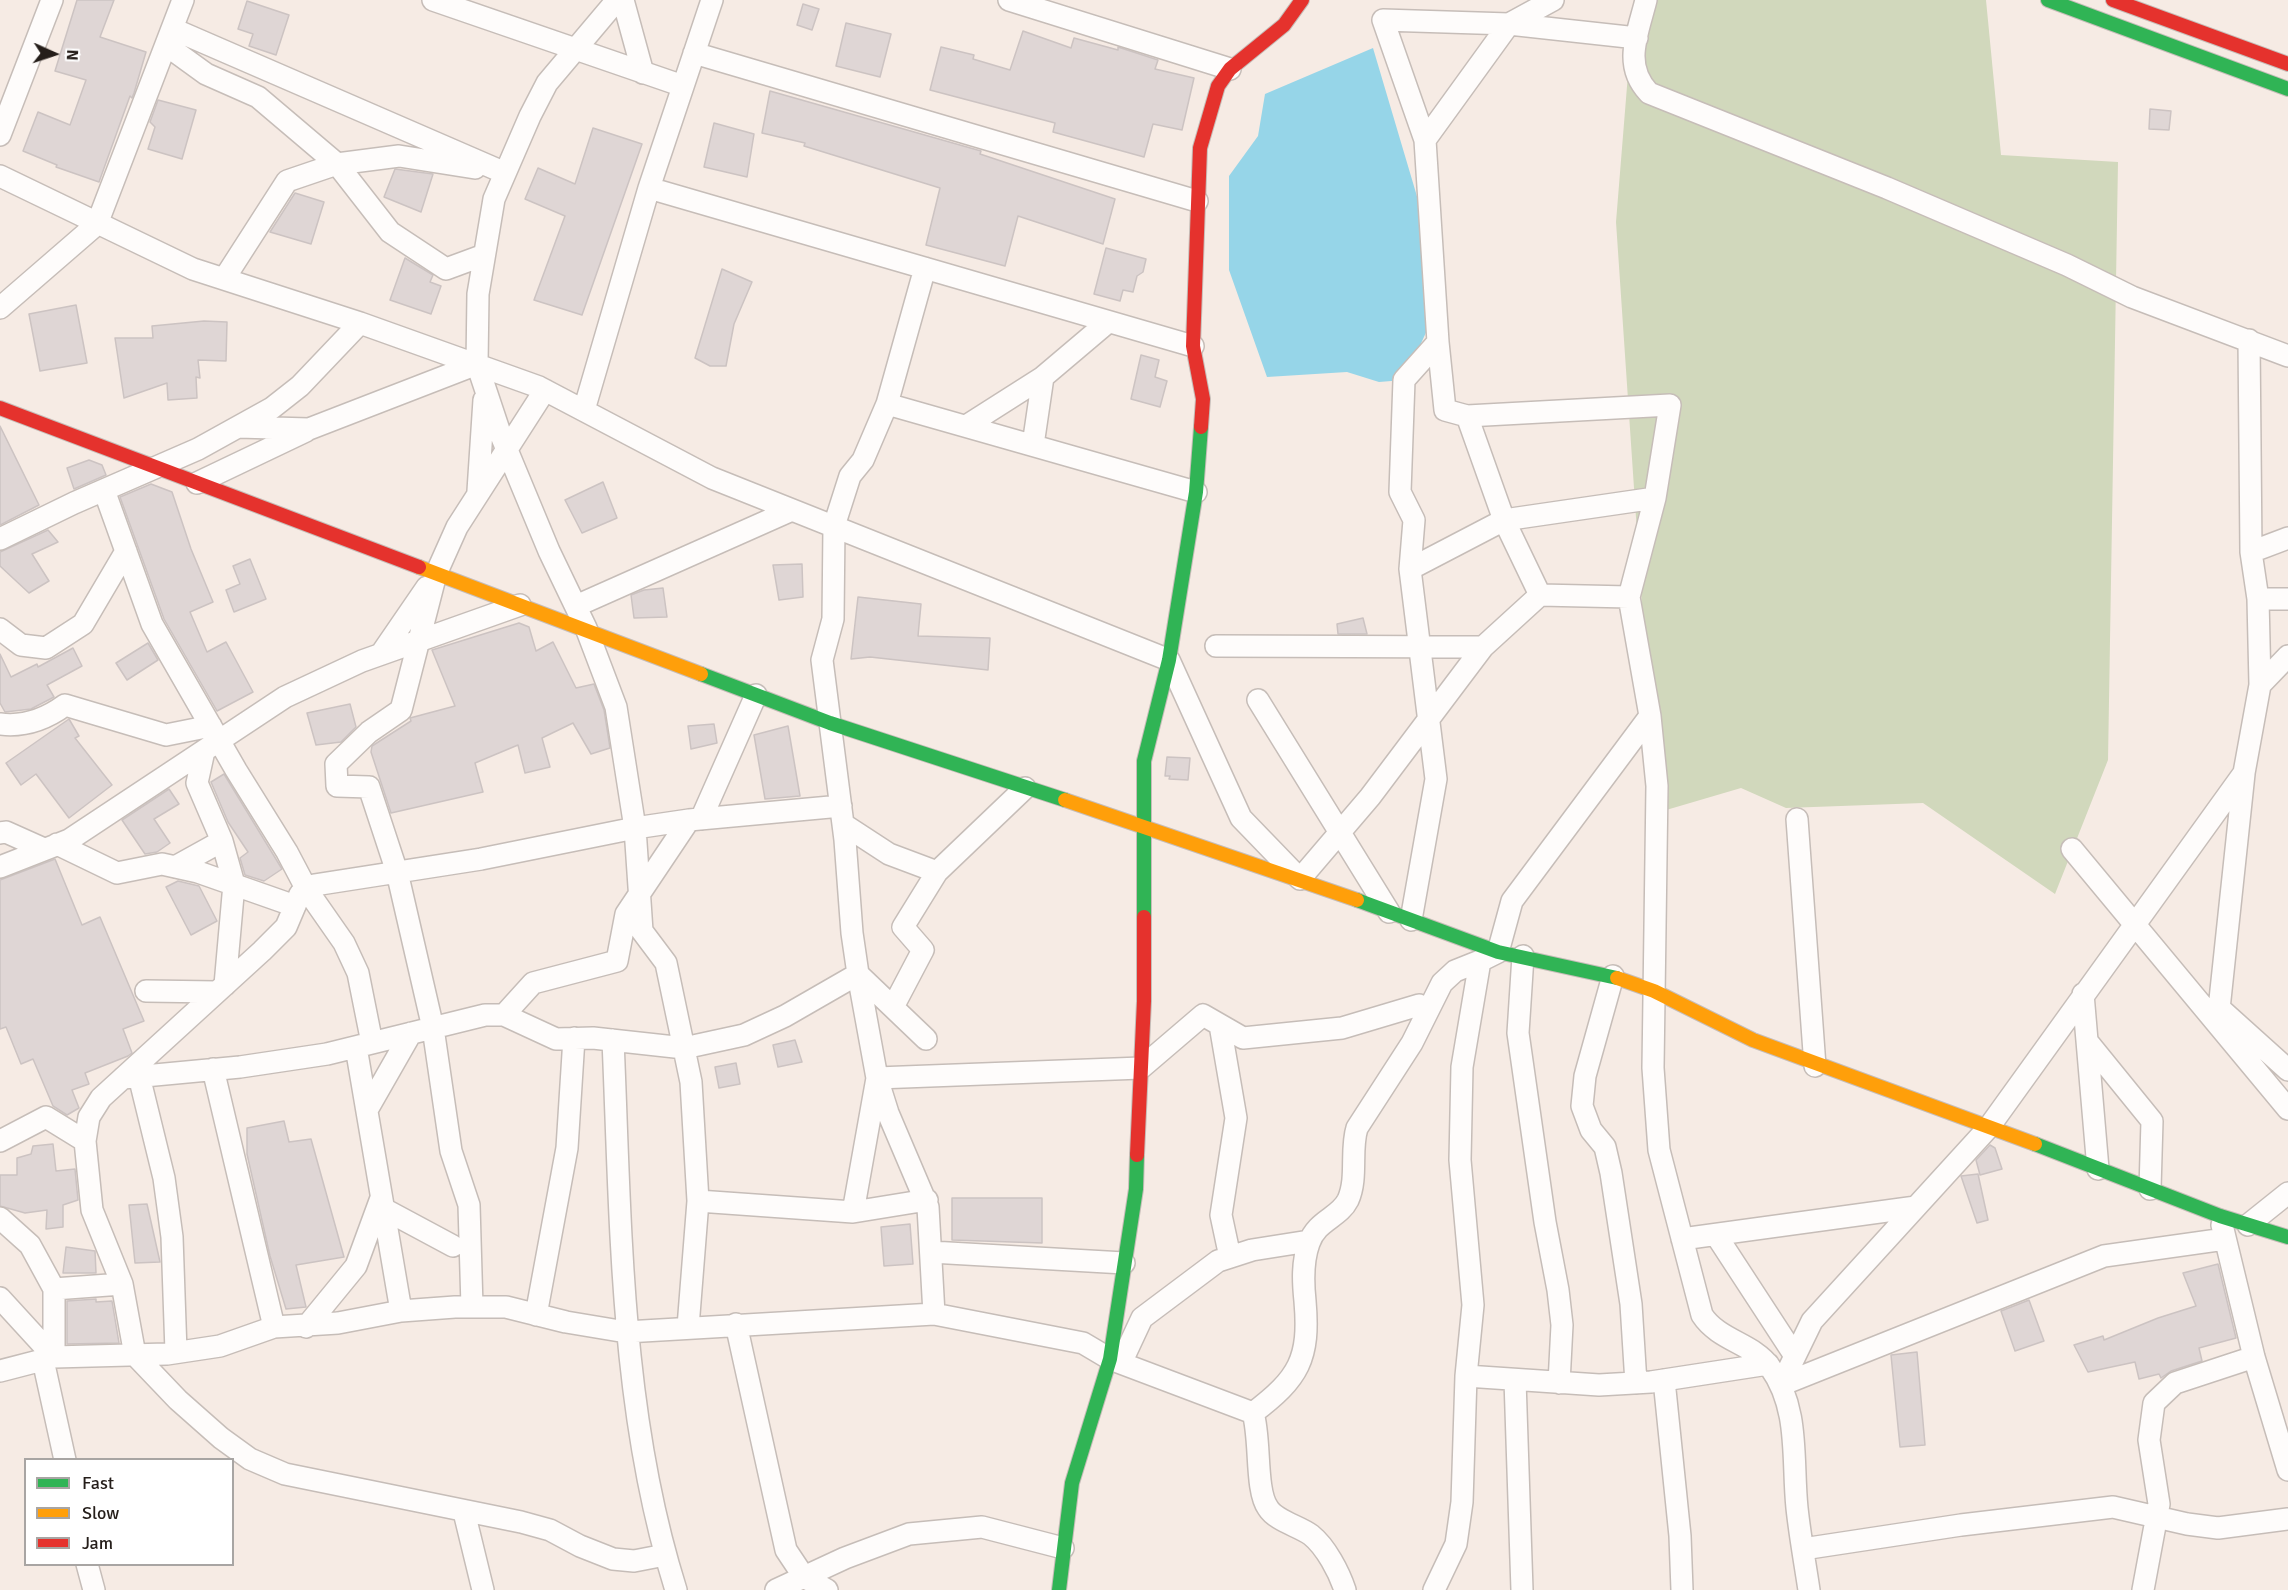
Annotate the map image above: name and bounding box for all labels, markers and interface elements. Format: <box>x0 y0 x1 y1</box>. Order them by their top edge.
north arrow <box>24 24 84 84</box>
text: N <box>62 49 82 61</box>
legend <box>24 1458 234 1566</box>
text: Fast <box>82 1472 114 1494</box>
text: Slow <box>82 1502 119 1524</box>
text: Jam <box>82 1532 113 1554</box>

